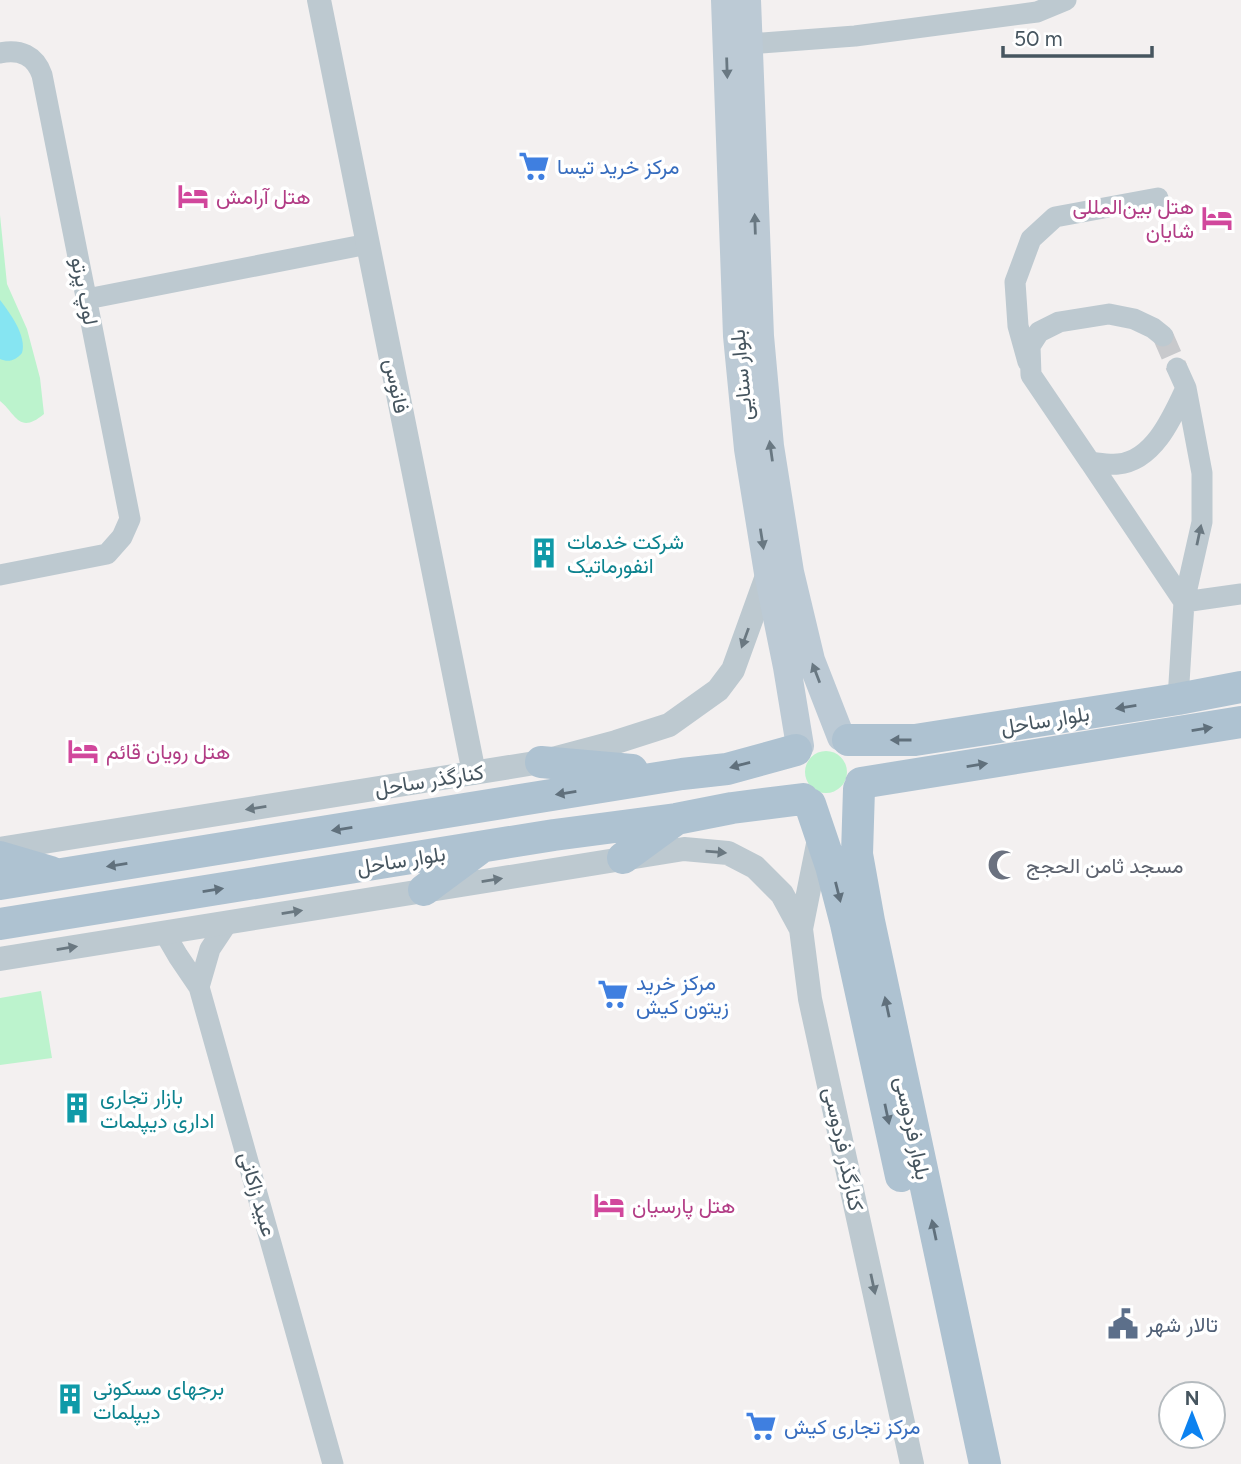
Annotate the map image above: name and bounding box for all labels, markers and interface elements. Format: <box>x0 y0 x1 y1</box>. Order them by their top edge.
scale bar <box>1003 14 1152 58</box>
text: 50 m <box>1014 26 1063 51</box>
one-way arrow <box>721 57 733 79</box>
supermarket icon: مرکز خرید تیسا <box>517 149 551 183</box>
place label: مرکز خرید تیسا <box>557 154 679 180</box>
hotel icon: هتل آرامش <box>176 179 210 213</box>
place label: هتل آرامش <box>216 184 311 210</box>
place label: هتل بین‌المللی شایان <box>1073 194 1194 243</box>
hotel icon: هتل بین‌المللی شایان <box>1200 201 1234 235</box>
one-way arrow <box>750 212 761 234</box>
street label: لوپ پرتو <box>64 255 104 327</box>
street label: بلوار سنایی <box>725 328 758 422</box>
street label: فانوس <box>378 356 415 416</box>
one-way arrow <box>765 439 776 461</box>
one-way arrow <box>1193 524 1204 546</box>
one-way arrow <box>757 528 768 550</box>
place label: شرکت خدمات انفورماتیک <box>567 529 684 579</box>
building icon: شرکت خدمات انفورماتیک <box>527 536 561 570</box>
one-way arrow <box>739 627 750 648</box>
one-way arrow <box>810 663 821 684</box>
street label: بلوار ساحل <box>999 701 1091 740</box>
one-way arrow <box>1114 702 1136 713</box>
one-way arrow <box>1191 723 1213 734</box>
hotel icon: هتل رویان قائم <box>66 734 100 768</box>
one-way arrow <box>889 734 911 746</box>
place label: هتل رویان قائم <box>106 739 230 766</box>
street label: کنارگذر ساحل <box>373 759 486 802</box>
one-way arrow <box>966 759 988 770</box>
one-way arrow <box>729 761 750 771</box>
one-way arrow <box>555 788 577 799</box>
one-way arrow <box>245 803 267 814</box>
one-way arrow <box>330 824 352 835</box>
street label: بلوار ساحل <box>355 841 447 880</box>
one-way arrow <box>706 847 728 858</box>
mosque icon: مسجد ثامن الحجج <box>986 848 1020 882</box>
place label: مسجد ثامن الحجج <box>1026 853 1184 880</box>
one-way arrow <box>106 860 128 871</box>
one-way arrow <box>481 874 503 885</box>
one-way arrow <box>833 881 844 903</box>
one-way arrow <box>202 884 224 895</box>
one-way arrow <box>281 906 303 917</box>
one-way arrow <box>56 942 78 953</box>
place label: مرکز خرید زیتون کیش <box>636 970 729 1020</box>
supermarket icon: مرکز خرید زیتون کیش <box>596 977 630 1011</box>
one-way arrow <box>882 996 893 1018</box>
street label: بلوار فردوسی <box>889 1074 936 1182</box>
place label: بازار تجاری اداری دیپلمات <box>100 1084 214 1135</box>
street label: کنارگذر فردوسی <box>818 1085 869 1213</box>
building icon: بازار تجاری اداری دیپلمات <box>60 1091 94 1125</box>
one-way arrow <box>882 1103 893 1125</box>
street label: عبید زاکانی <box>233 1149 282 1240</box>
hotel icon: هتل پارسیان <box>592 1188 626 1222</box>
place label: هتل پارسیان <box>632 1193 735 1220</box>
one-way arrow <box>929 1219 940 1241</box>
one-way arrow <box>867 1273 878 1295</box>
public building icon: تالار شهر <box>1106 1307 1140 1341</box>
place label: تالار شهر <box>1145 1312 1218 1338</box>
place label: برجهای مسکونی دیپلمات <box>93 1375 224 1426</box>
north arrow <box>1157 1380 1227 1450</box>
building icon: برجهای مسکونی دیپلمات <box>53 1382 87 1416</box>
text: N <box>1185 1387 1199 1410</box>
supermarket icon: مرکز تجاری کیش <box>744 1409 778 1443</box>
place label: مرکز تجاری کیش <box>784 1414 920 1440</box>

